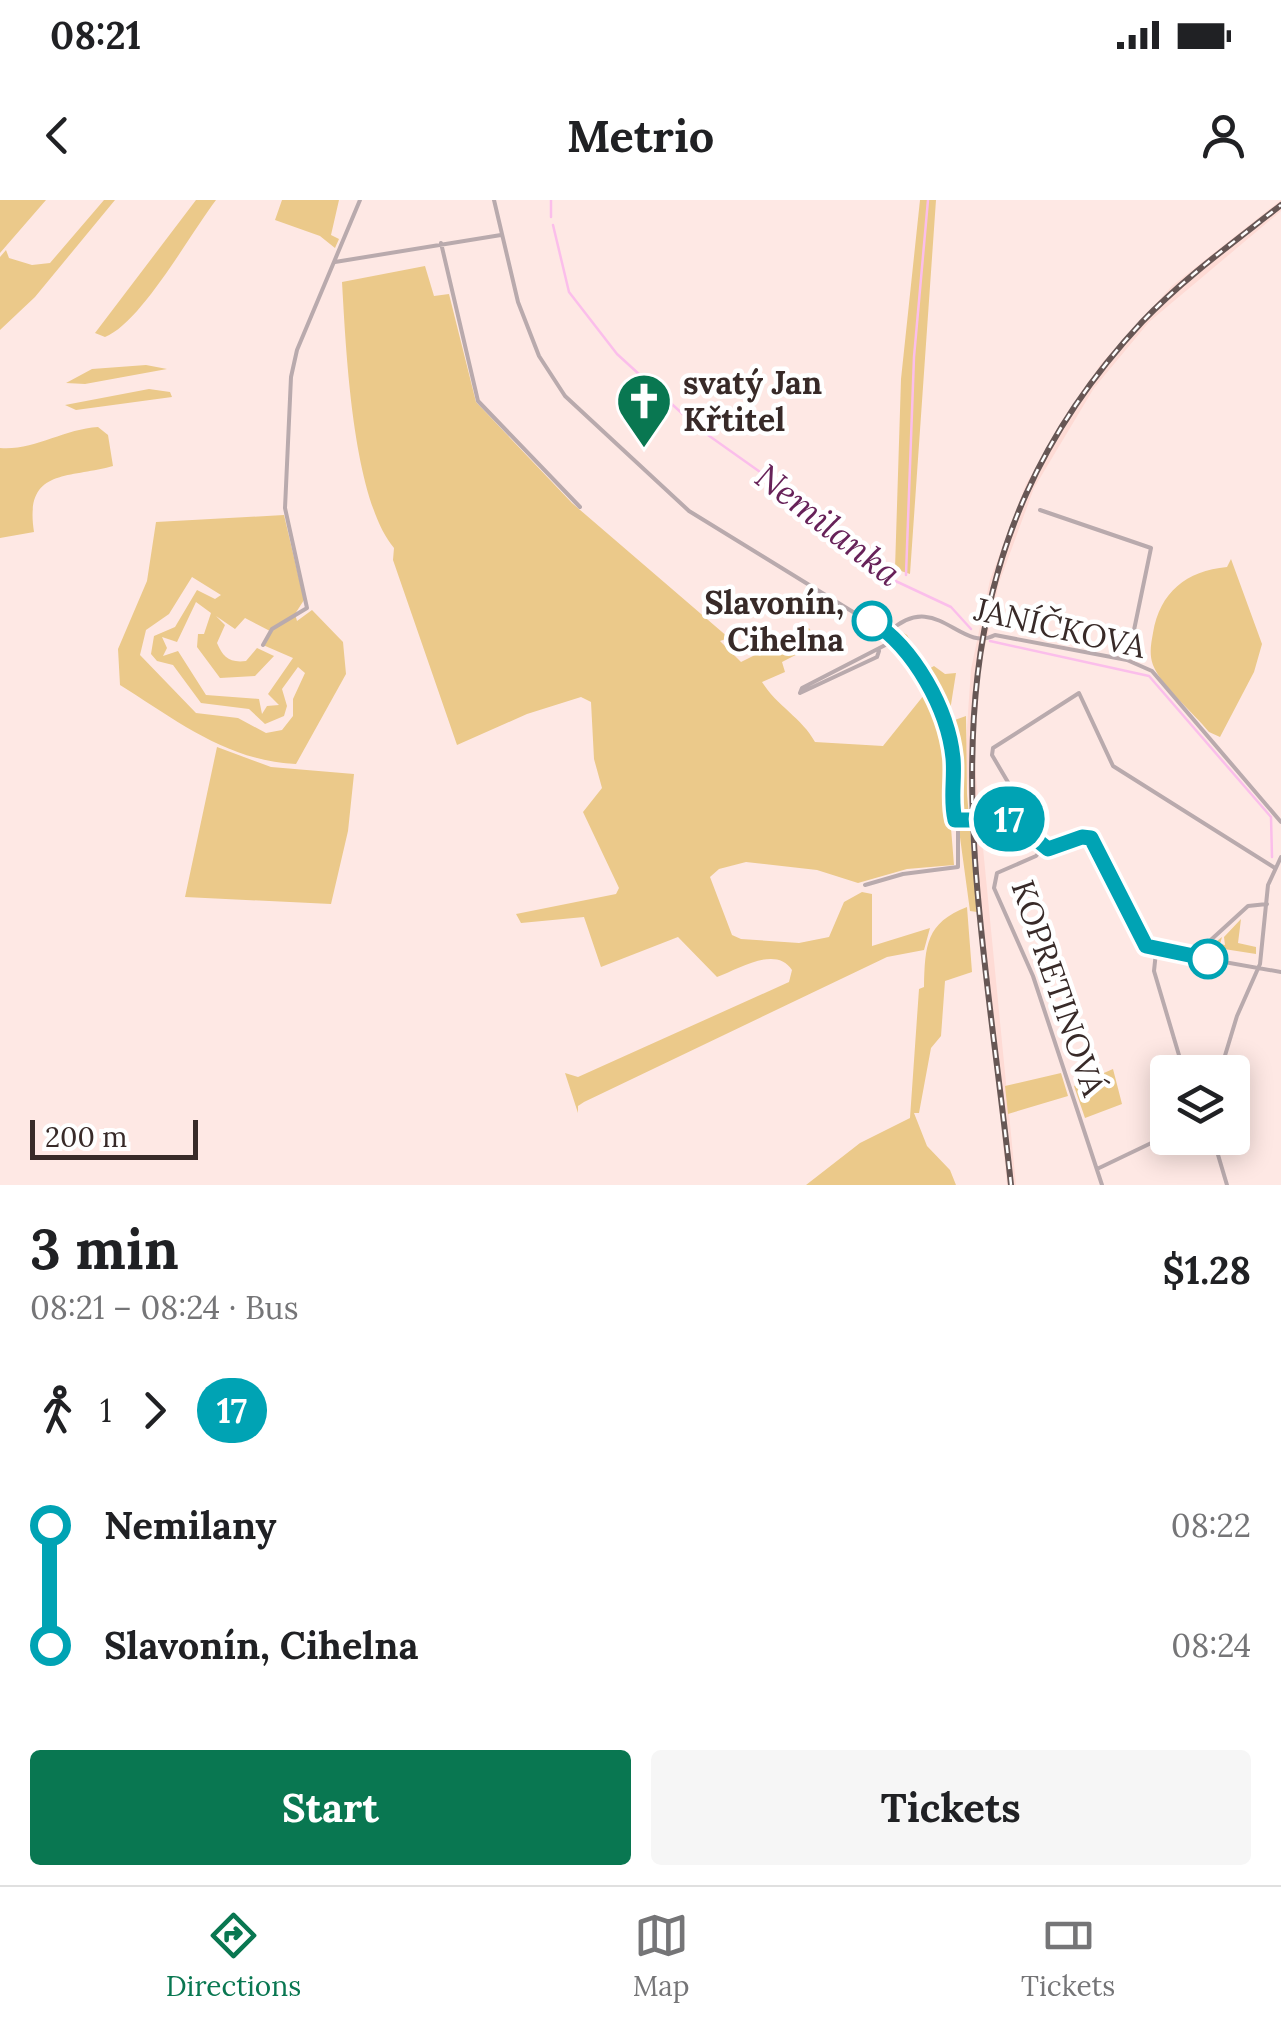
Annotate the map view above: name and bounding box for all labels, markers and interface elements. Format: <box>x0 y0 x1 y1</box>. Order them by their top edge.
text: 08:21 <box>50 11 141 59</box>
text: Metrio <box>567 107 714 164</box>
icon: back <box>30 108 85 163</box>
icon: person <box>1196 108 1251 163</box>
place label: svatý Jan Křtitel <box>683 362 822 440</box>
church icon: svatý Jan Křtitel <box>614 371 674 450</box>
water label: Nemilanka <box>746 454 911 596</box>
place label: Slavonín, Cihelna <box>704 582 844 660</box>
street label: JANÍČKOVA <box>970 588 1150 667</box>
marker: Slavonín, Cihelna <box>853 602 891 640</box>
line badge: 17 <box>964 786 1054 852</box>
text: 17 <box>994 797 1024 842</box>
street label: KOPRETINOVÁ <box>1002 875 1115 1102</box>
unlabelled marker <box>1189 940 1227 978</box>
map controls <box>1150 1055 1250 1155</box>
button: layers <box>1150 1055 1250 1155</box>
scale bar <box>30 1115 198 1160</box>
text: 200 m <box>45 1119 127 1155</box>
text: 3 min <box>30 1214 179 1284</box>
text: $1.28 <box>1162 1246 1251 1294</box>
text: 08:21 – 08:24 · Bus <box>30 1287 299 1328</box>
icon: walk <box>30 1383 85 1438</box>
icon: forward <box>127 1383 182 1438</box>
text: 17 <box>217 1388 247 1433</box>
text: 1 <box>100 1390 112 1431</box>
text: Nemilany <box>104 1501 277 1549</box>
text: 08:22 <box>1171 1505 1251 1546</box>
text: Slavonín, Cihelna <box>104 1621 418 1669</box>
text: 08:24 <box>1171 1625 1251 1666</box>
button: Start <box>30 1750 631 1865</box>
button: Tickets <box>651 1750 1251 1865</box>
tab: Directions <box>166 1908 301 2004</box>
tab: Map <box>633 1908 690 2004</box>
tab: Tickets <box>1021 1908 1115 2004</box>

